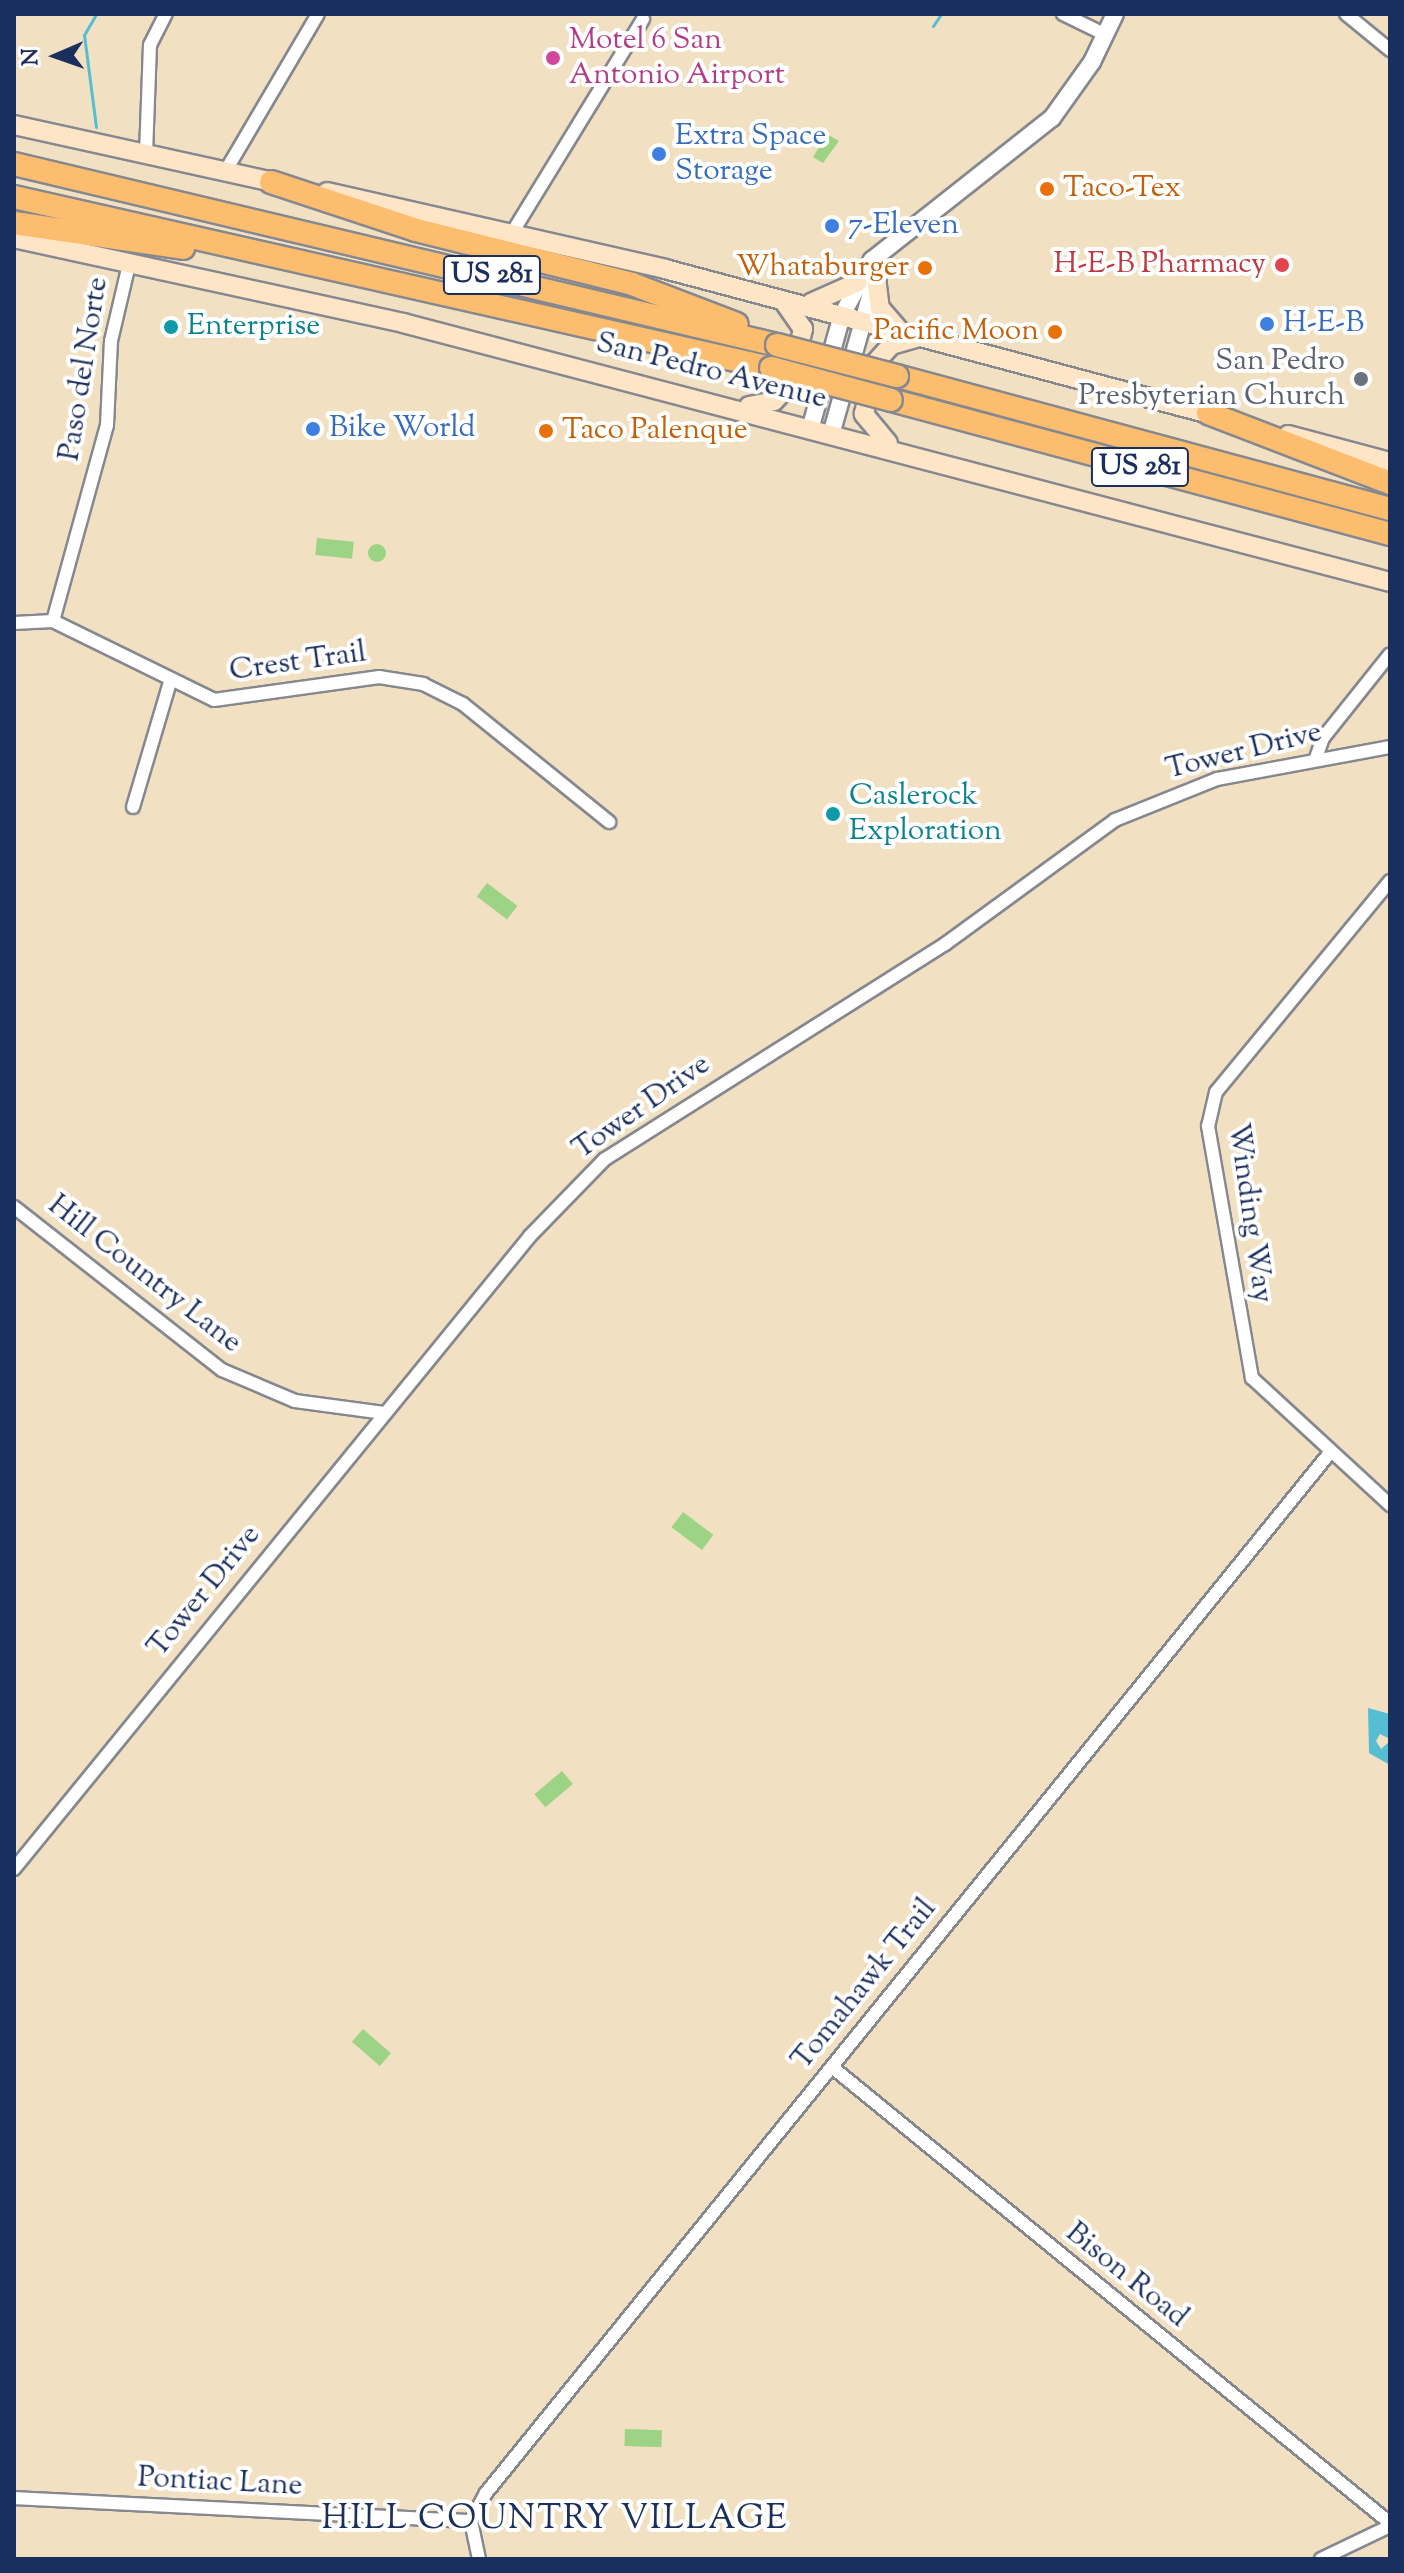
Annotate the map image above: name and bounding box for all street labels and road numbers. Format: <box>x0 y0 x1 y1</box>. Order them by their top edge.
road number: US 281 <box>442 251 542 299</box>
street label: Paso del Norte <box>53 275 117 463</box>
street label: San Pedro Avenue <box>592 326 830 418</box>
road number: US 281 <box>1090 443 1190 491</box>
street label: Crest Trail <box>227 636 369 690</box>
street label: Tower Drive <box>1162 715 1326 789</box>
street label: Tower Drive <box>566 1048 718 1168</box>
street label: Winding Way <box>1219 1121 1279 1305</box>
street label: Hill Country Lane <box>40 1188 248 1362</box>
street label: Tower Drive <box>141 1519 269 1665</box>
street label: Tomahawk Trail <box>785 1892 945 2078</box>
street label: Bison Road <box>1057 2216 1195 2336</box>
street label: Pontiac Lane <box>137 2461 303 2505</box>

